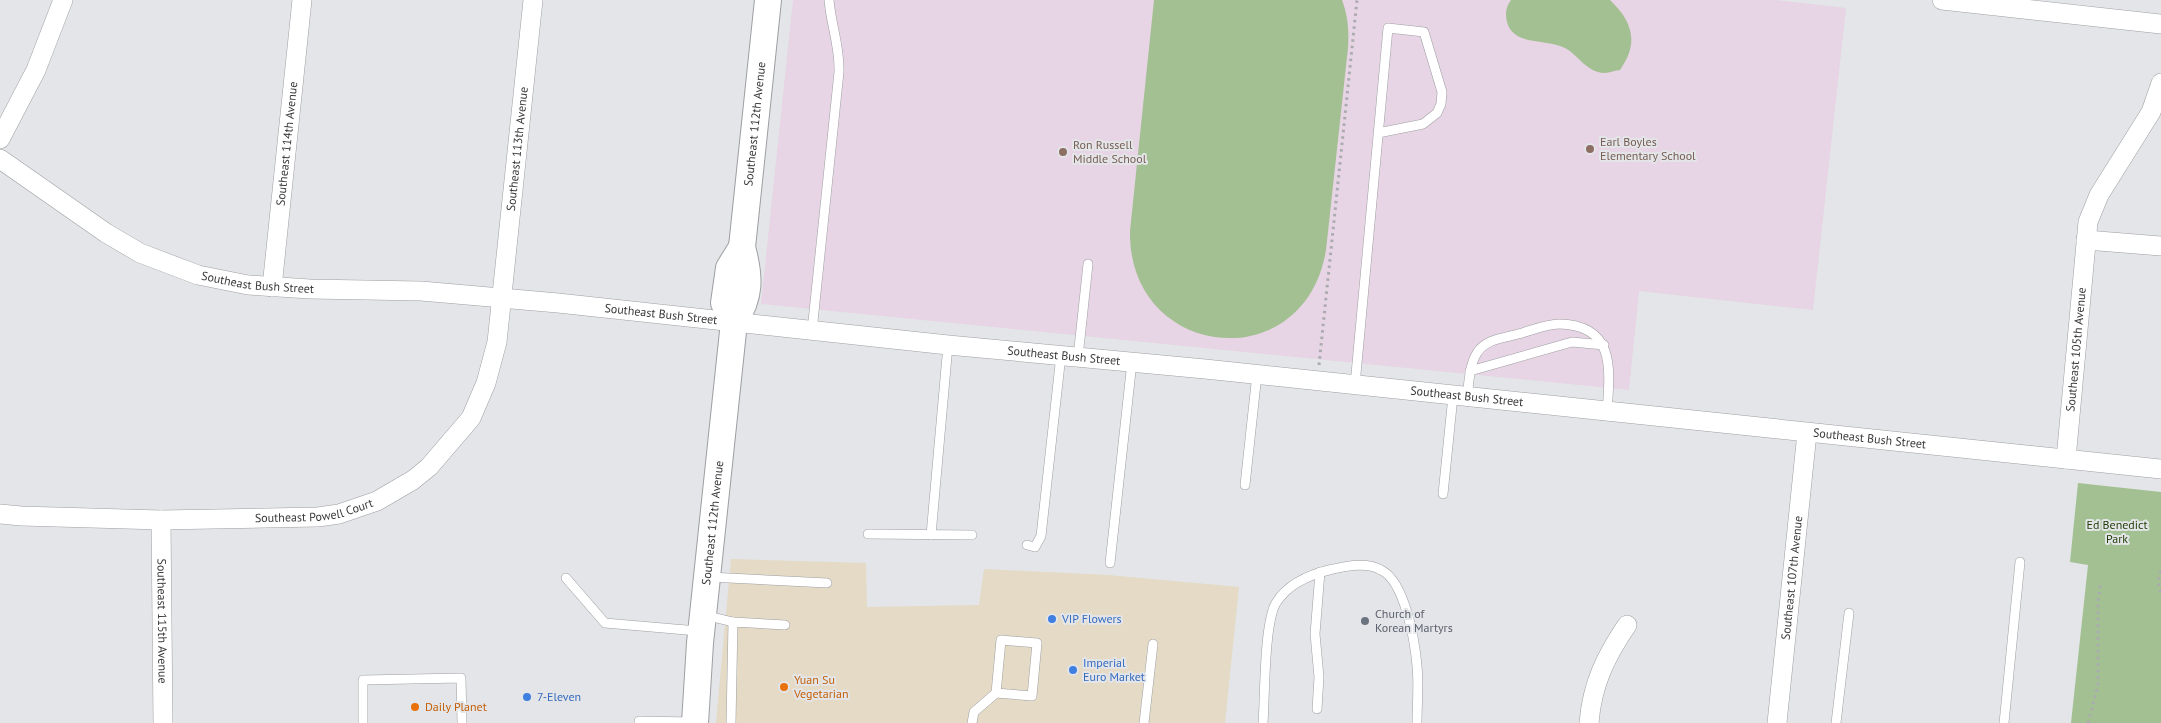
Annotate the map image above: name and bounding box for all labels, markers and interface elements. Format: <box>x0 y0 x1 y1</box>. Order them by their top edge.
street label: Southeast 112th Avenue <box>740 61 768 187</box>
street label: Southeast 114th Avenue <box>273 81 300 207</box>
street label: Southeast 113th Avenue <box>503 86 531 212</box>
place label: Earl Boyles Elementary School <box>1600 134 1696 163</box>
place label: Ron Russell Middle School <box>1073 137 1147 166</box>
marker: Earl Boyles Elementary School <box>1584 143 1596 155</box>
marker: Ron Russell Middle School <box>1057 146 1069 158</box>
street label: Southeast Bush Street <box>200 268 314 296</box>
street label: Southeast 105th Avenue <box>2062 286 2089 412</box>
street label: Southeast Bush Street <box>604 300 718 327</box>
street label: Southeast Bush Street <box>1007 343 1121 368</box>
street label: Southeast Bush Street <box>1410 383 1524 409</box>
street label: Southeast Bush Street <box>1812 425 1927 451</box>
street label: Southeast 112th Avenue <box>698 460 726 586</box>
street label: Southeast Powell Court <box>255 495 375 525</box>
street label: Southeast 107th Avenue <box>1778 515 1805 641</box>
park label: Ed Benedict Park <box>2086 517 2148 546</box>
street label: Southeast 115th Avenue <box>154 558 171 684</box>
place label: Church of Korean Martyrs <box>1375 606 1453 635</box>
place label: VIP Flowers <box>1061 611 1122 626</box>
marker: VIP Flowers <box>1046 613 1058 625</box>
marker: Church of Korean Martyrs <box>1359 615 1371 627</box>
place label: Imperial Euro Market <box>1083 655 1145 684</box>
marker: Imperial Euro Market <box>1067 664 1079 676</box>
place label: Yuan Su Vegetarian <box>793 672 848 701</box>
marker: Yuan Su Vegetarian <box>778 681 790 693</box>
place label: 7-Eleven <box>537 689 581 704</box>
marker: 7-Eleven <box>521 691 533 703</box>
place label: Daily Planet <box>425 699 487 714</box>
marker: Daily Planet <box>409 701 421 713</box>

